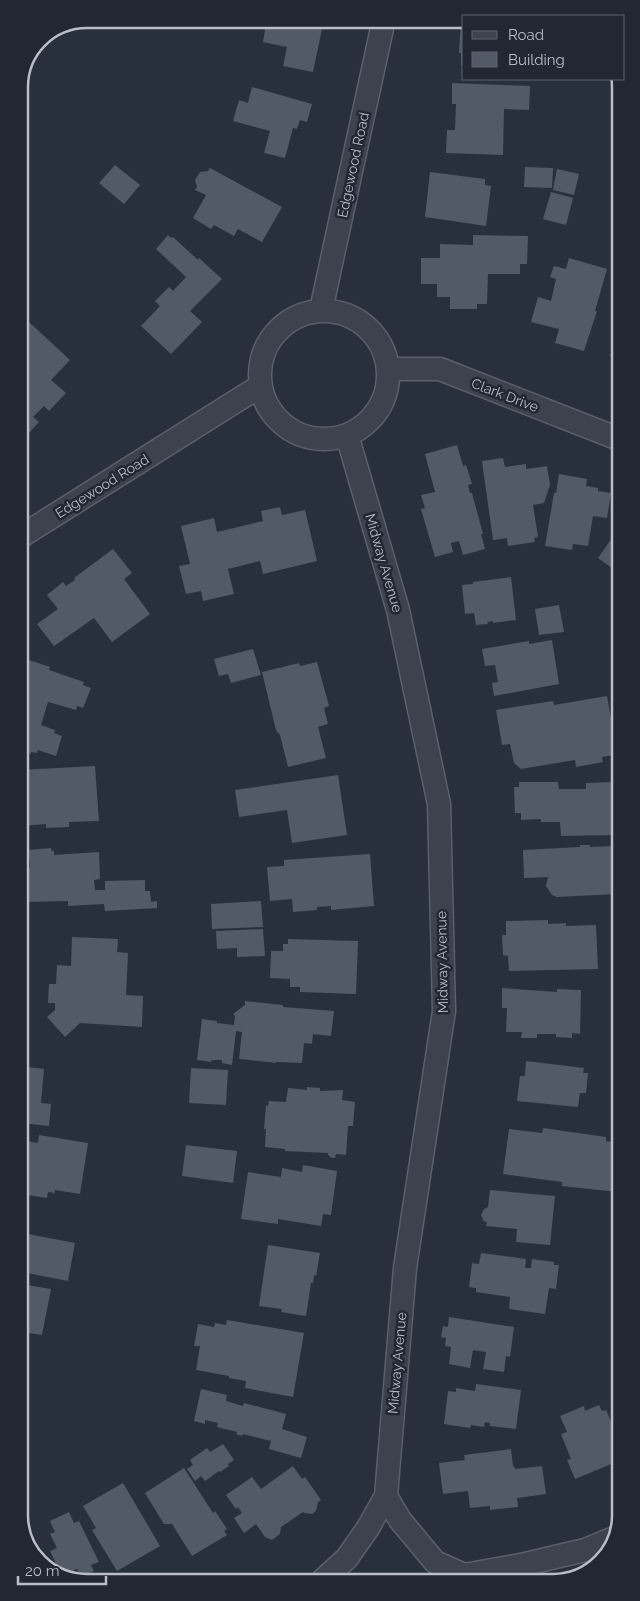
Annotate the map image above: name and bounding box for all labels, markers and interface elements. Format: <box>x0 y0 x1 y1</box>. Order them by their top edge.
legend <box>462 15 625 80</box>
text: Road <box>508 26 544 44</box>
text: Building <box>508 51 565 69</box>
street label: Edgewood Road <box>334 111 372 219</box>
street label: Clark Drive <box>469 375 541 415</box>
street label: Edgewood Road <box>52 451 152 521</box>
street label: Midway Avenue <box>362 512 406 614</box>
street label: Midway Avenue <box>433 911 451 1013</box>
street label: Midway Avenue <box>385 1311 409 1415</box>
scale bar <box>18 1554 105 1586</box>
text: 20 m <box>25 1562 60 1580</box>

